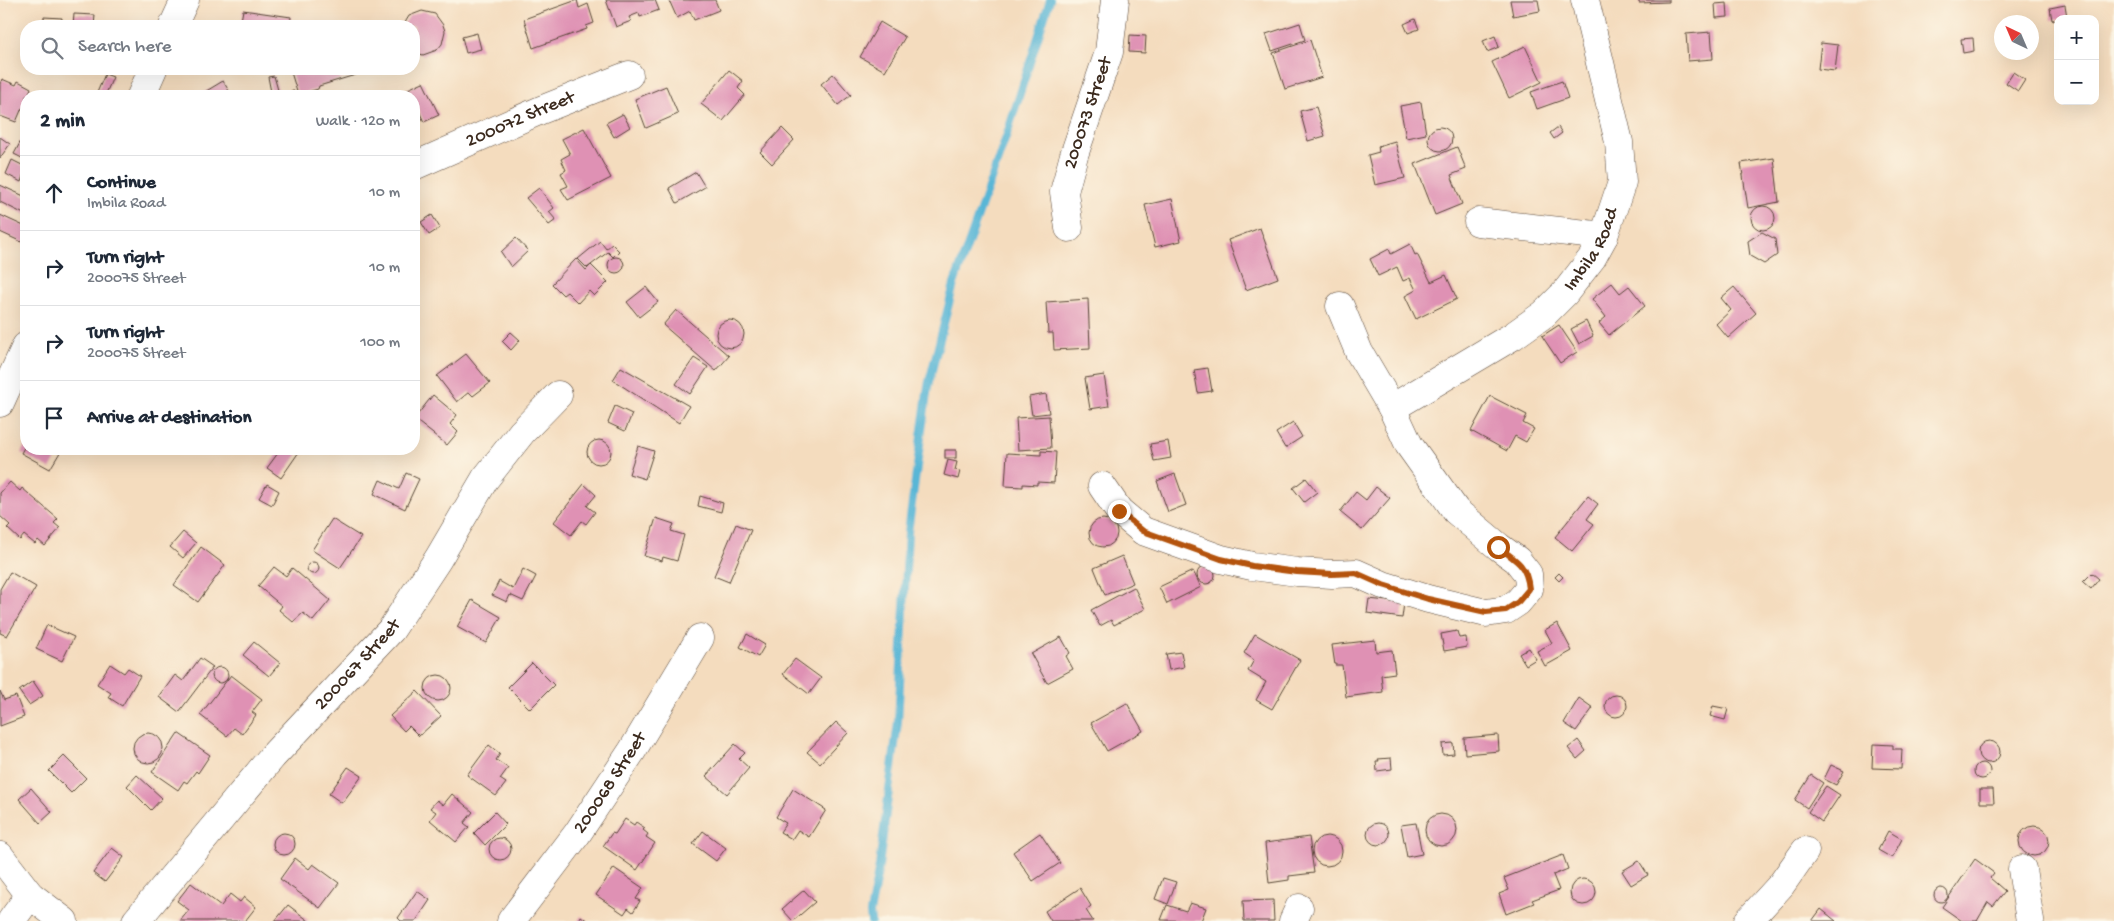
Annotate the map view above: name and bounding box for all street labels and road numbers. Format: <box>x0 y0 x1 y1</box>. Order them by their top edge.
street label: 200073 Street <box>1059 52 1119 172</box>
street label: 200072 Street <box>462 85 580 153</box>
street label: Imbila Road <box>1559 203 1625 296</box>
street label: 200067 Street <box>310 613 407 715</box>
street label: 200068 Street <box>569 726 653 838</box>

